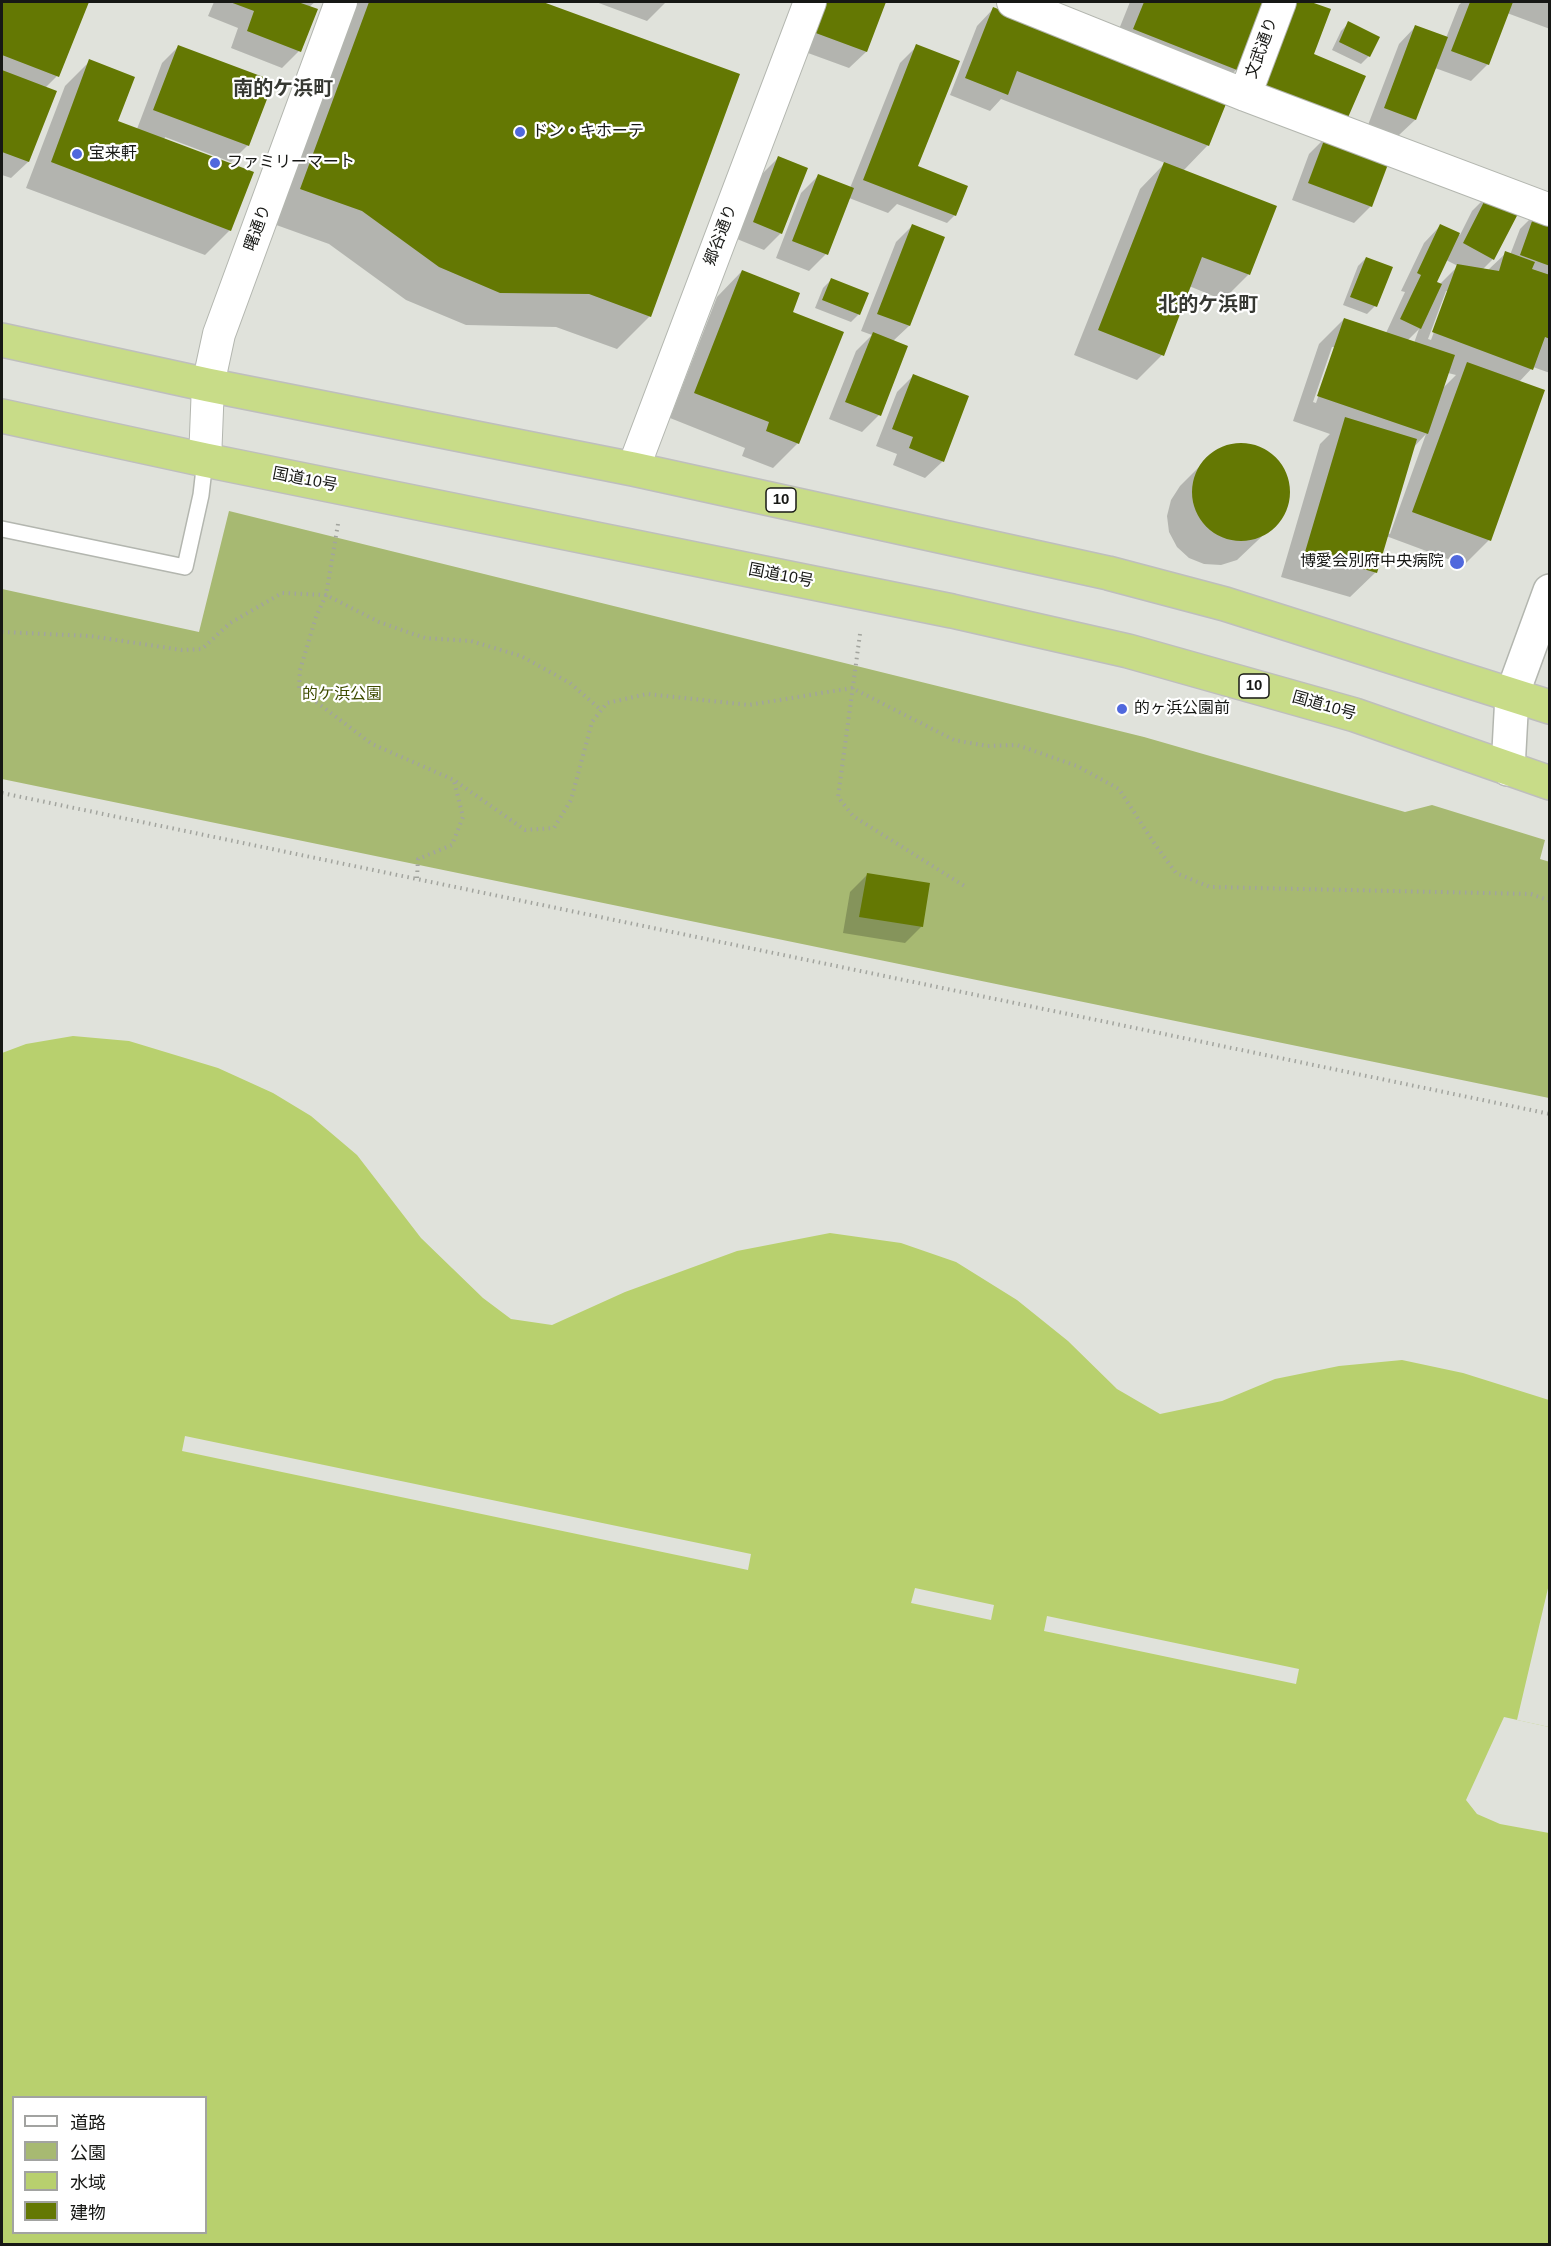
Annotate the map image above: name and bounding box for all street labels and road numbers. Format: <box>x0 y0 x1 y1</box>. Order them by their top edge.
street label: 文武通り <box>1242 15 1282 81</box>
street label: 曙通り <box>241 202 275 254</box>
street label: 郷谷通り <box>701 202 741 268</box>
street label: 国道10号 <box>271 464 339 496</box>
road number: 10 <box>766 488 796 512</box>
street label: 国道10号 <box>747 560 815 592</box>
road number: 10 <box>1239 674 1269 698</box>
street label: 国道10号 <box>1290 688 1358 724</box>

